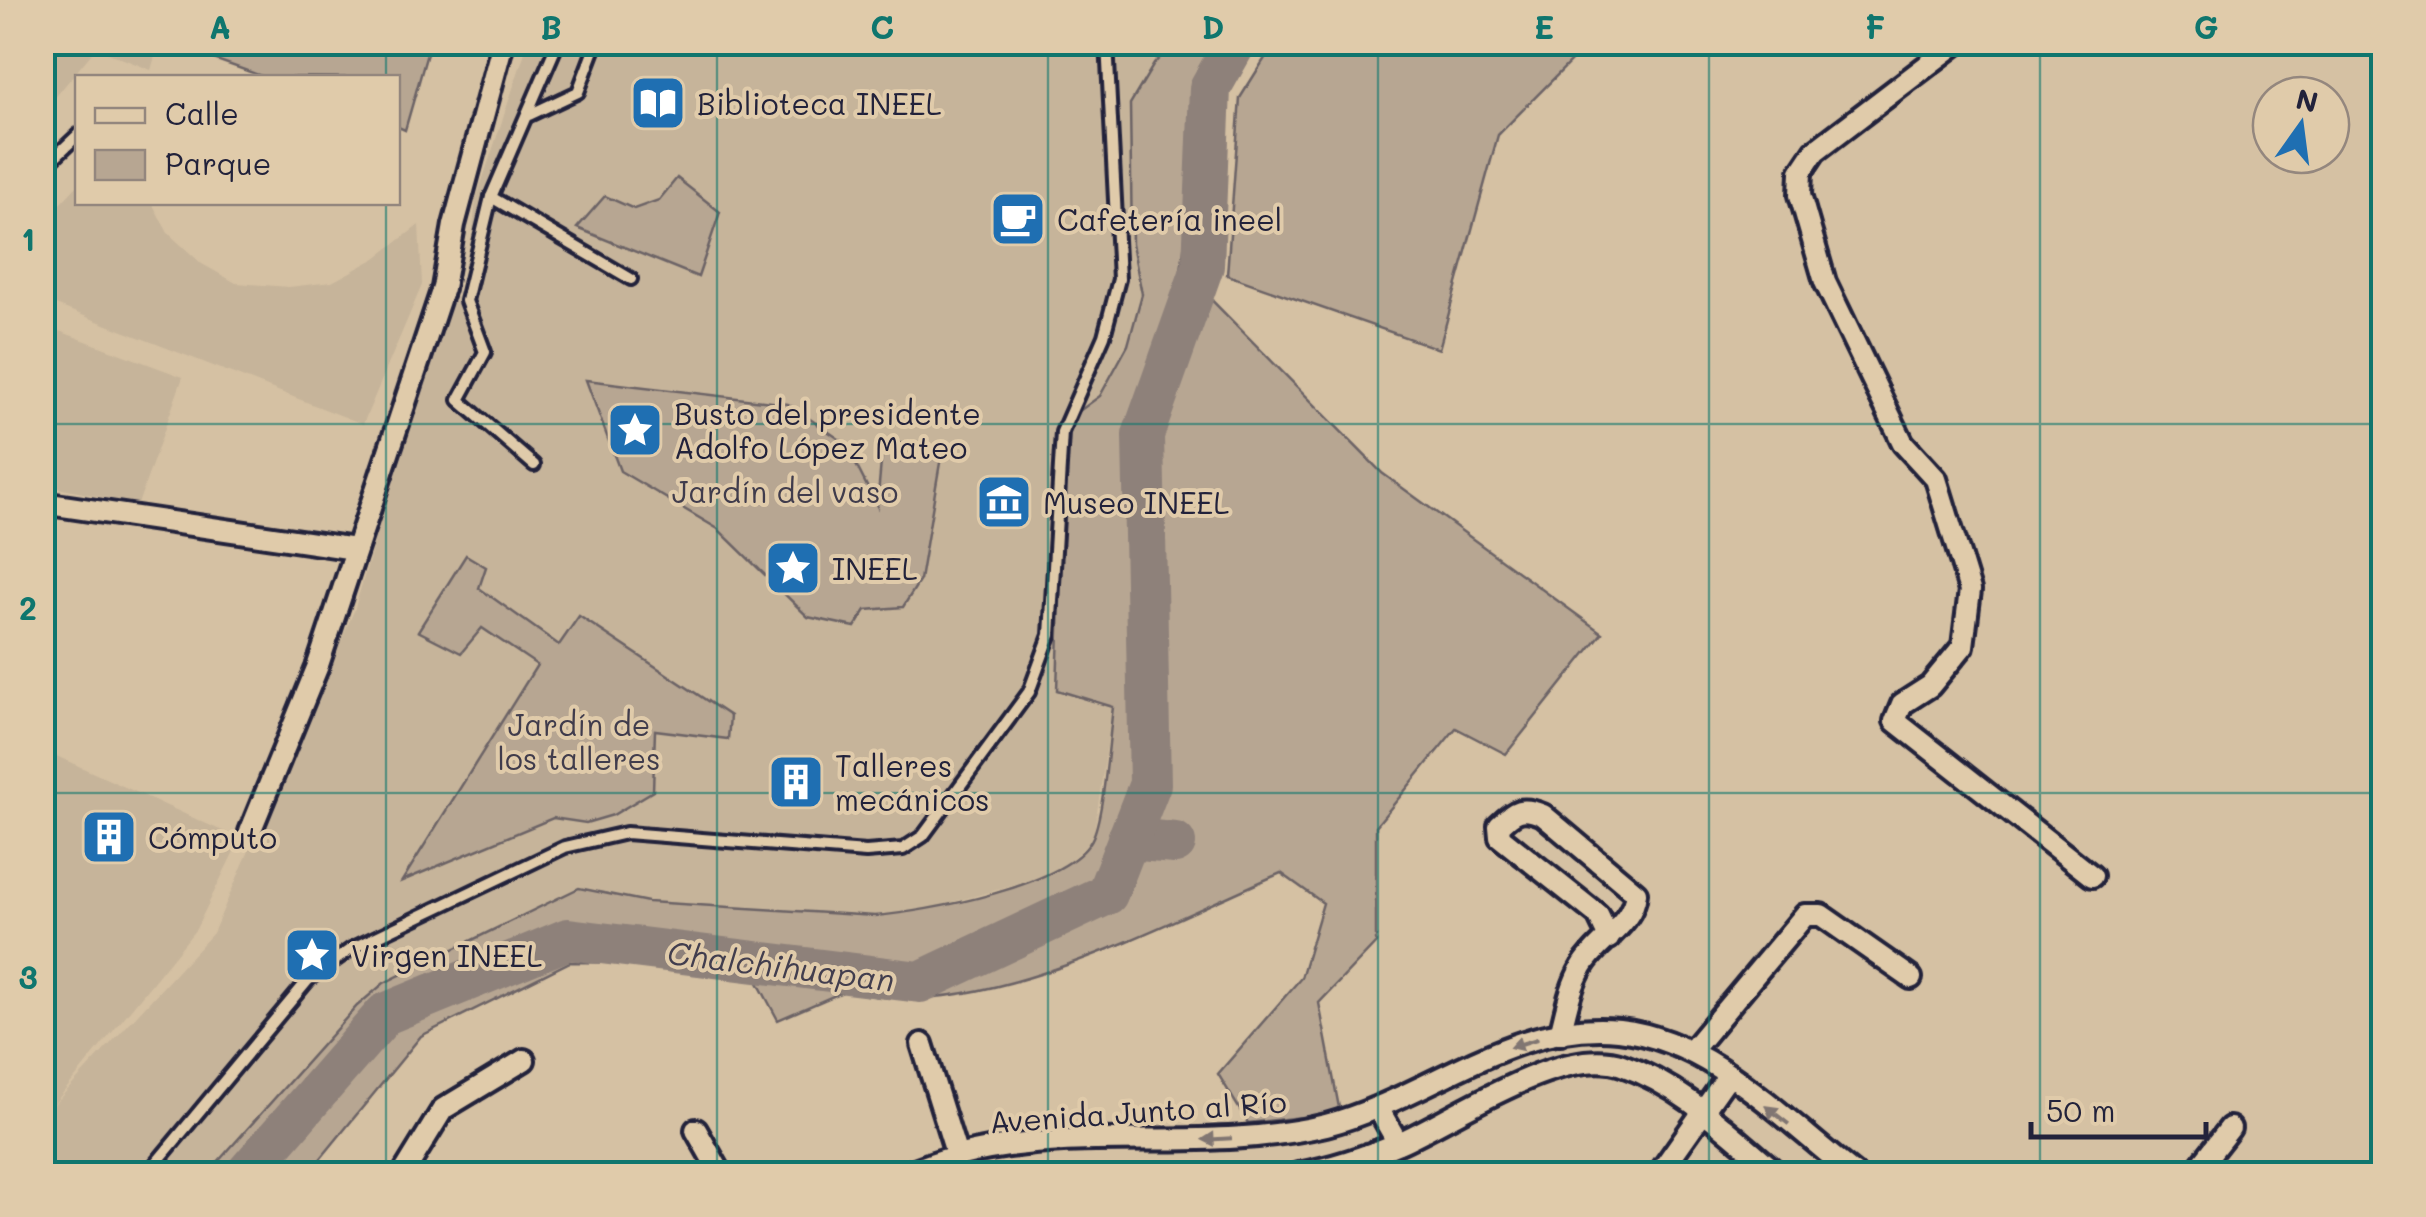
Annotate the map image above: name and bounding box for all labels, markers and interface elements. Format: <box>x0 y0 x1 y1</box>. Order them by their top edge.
text: A <box>209 5 231 47</box>
text: B <box>540 5 562 47</box>
text: C <box>870 5 894 47</box>
text: D <box>1202 5 1224 47</box>
text: E <box>1534 5 1554 47</box>
text: F <box>1865 5 1885 47</box>
text: G <box>2194 5 2218 47</box>
library icon: Biblioteca INEEL <box>628 73 688 133</box>
legend <box>75 75 400 205</box>
north arrow <box>2251 75 2351 175</box>
text: N <box>2293 80 2322 120</box>
place label: Biblioteca INEEL <box>697 83 942 123</box>
text: Calle <box>165 93 239 133</box>
text: Parque <box>165 143 271 183</box>
cafe icon: Cafetería ineel <box>988 189 1048 249</box>
place label: Cafetería ineel <box>1057 199 1282 239</box>
text: 1 <box>21 217 35 259</box>
place label: Busto del presidente Adolfo López Mateo <box>674 393 981 467</box>
place icon: Busto del presidente Adolfo López Mateo <box>605 400 665 460</box>
park label: Jardín del vaso <box>672 471 898 511</box>
museum icon: Museo INEEL <box>974 472 1034 532</box>
place label: Museo INEEL <box>1043 482 1230 522</box>
place icon: INEEL <box>763 538 823 598</box>
place label: INEEL <box>832 548 918 588</box>
text: 2 <box>19 586 37 628</box>
park label: Jardín de los talleres <box>497 704 661 778</box>
place label: Talleres mecánicos <box>835 745 990 819</box>
building icon: Talleres mecánicos <box>766 752 826 812</box>
building icon: Cómputo <box>79 807 139 867</box>
place label: Cómputo <box>148 817 277 857</box>
place icon: Virgen INEEL <box>282 925 342 985</box>
water label: Chalchihuapan <box>665 930 897 1000</box>
place label: Virgen INEEL <box>351 935 542 975</box>
text: 3 <box>18 955 38 997</box>
one-way arrow <box>1508 1036 1539 1051</box>
scale bar <box>2031 1077 2206 1139</box>
street label: Avenida Junto al Río <box>988 1081 1288 1141</box>
text: 50 m <box>2046 1090 2116 1130</box>
one-way arrow <box>1764 1105 1790 1125</box>
one-way arrow <box>1200 1132 1232 1148</box>

